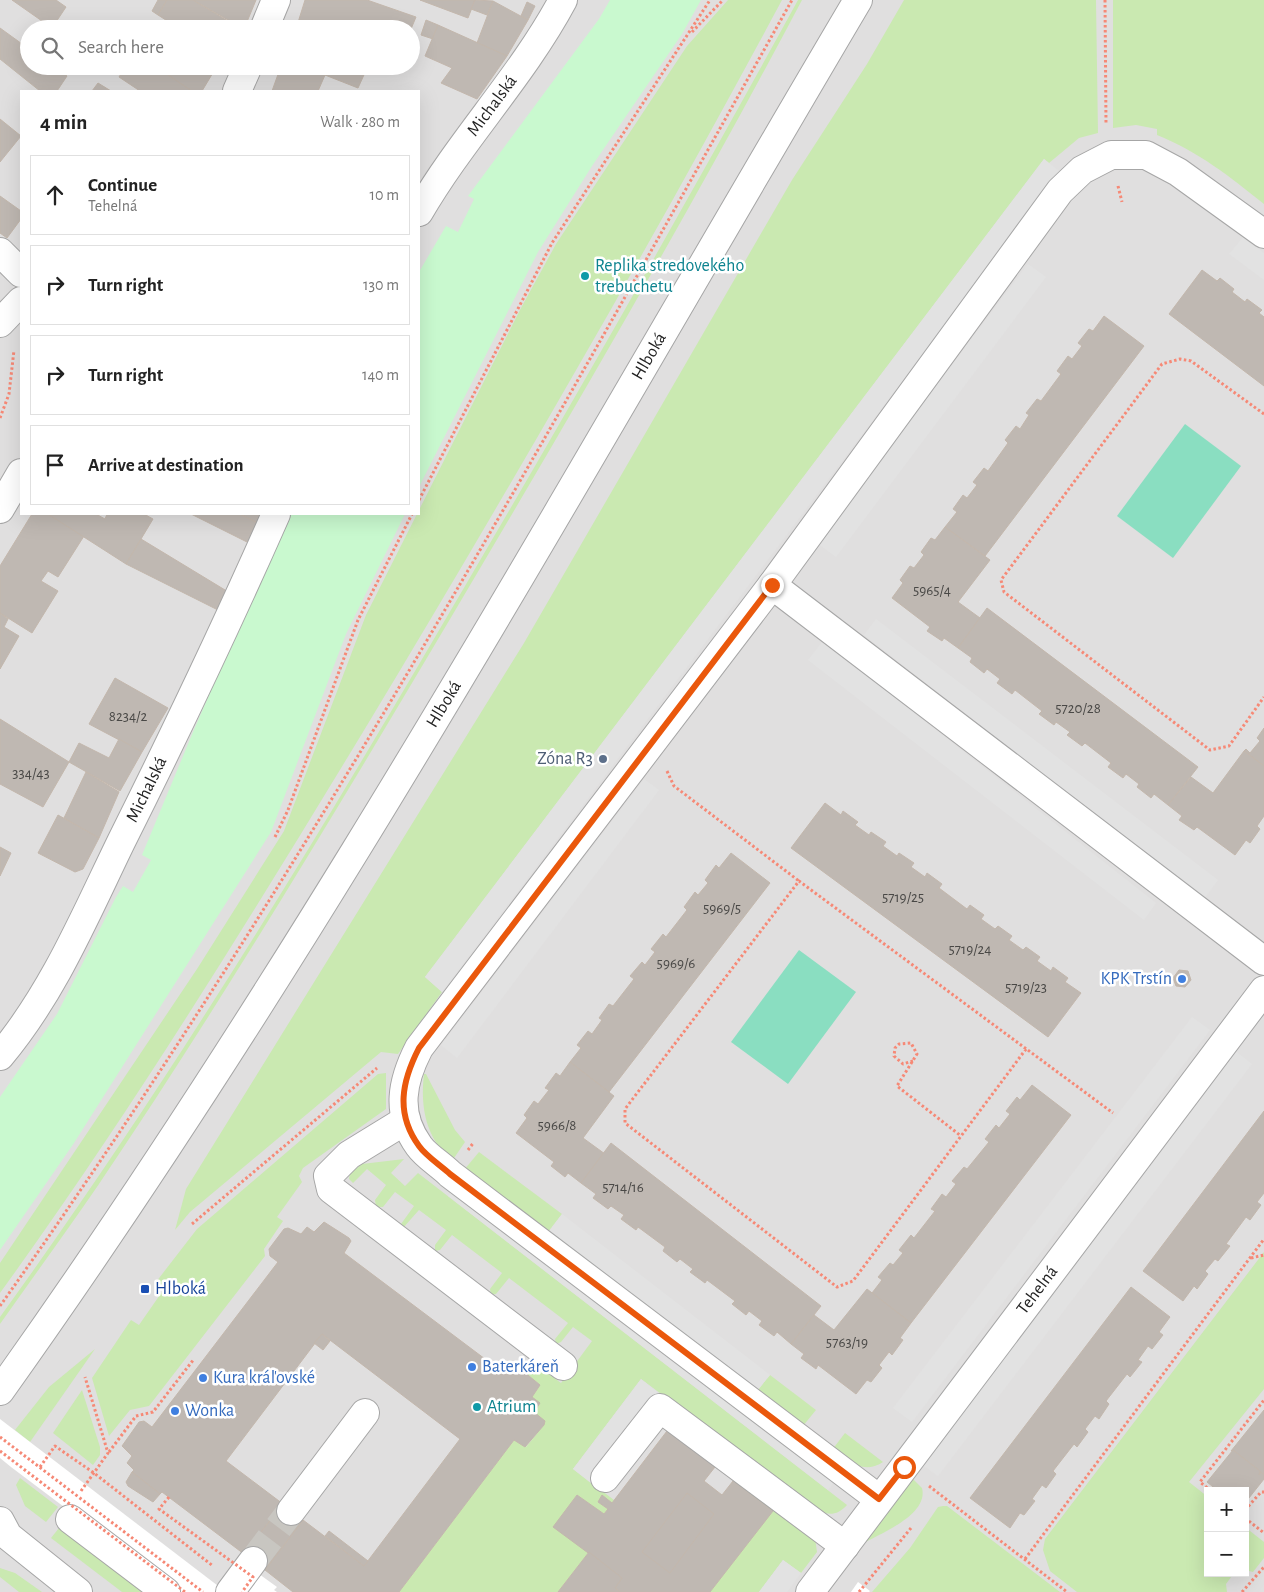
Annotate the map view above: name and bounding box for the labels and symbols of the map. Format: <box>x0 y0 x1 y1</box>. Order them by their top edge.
street label: Michalská <box>464 72 521 140</box>
place label: Replika stredovekého trebuchetu <box>595 257 744 296</box>
marker: Replika stredovekého trebuchetu <box>579 270 591 282</box>
street label: Hlboká <box>629 330 670 383</box>
route end <box>761 574 784 597</box>
house number: 5965/4 <box>913 583 951 598</box>
street label: Hlboká <box>423 678 465 731</box>
house number: 5720/28 <box>1055 701 1101 716</box>
house number: 8234/2 <box>109 709 147 724</box>
place label: Zóna R3 <box>537 750 593 768</box>
marker: Zóna R3 <box>597 753 609 765</box>
street label: Michalská <box>123 754 171 825</box>
house number: 334/43 <box>12 766 50 781</box>
house number: 5719/25 <box>882 890 924 905</box>
house number: 5969/5 <box>703 901 741 916</box>
house number: 5719/24 <box>948 942 992 957</box>
house number: 5969/6 <box>657 956 695 971</box>
place label: KPK Trstín <box>1100 970 1172 988</box>
marker: KPK Trstín <box>1176 973 1188 985</box>
house number: 5719/23 <box>1005 980 1047 995</box>
house number: 5966/8 <box>538 1118 576 1133</box>
house number: 5714/16 <box>602 1180 644 1195</box>
street label: Tehelná <box>1014 1263 1062 1318</box>
place label: Hlboká <box>155 1280 206 1298</box>
marker: Hlboká <box>139 1283 151 1295</box>
house number: 5763/19 <box>826 1335 868 1350</box>
place label: Baterkáreň <box>482 1358 559 1376</box>
marker: Baterkáreň <box>466 1361 478 1373</box>
place label: Kura kráľovské <box>213 1369 315 1387</box>
marker: Kura kráľovské <box>197 1372 209 1384</box>
place label: Atrium <box>487 1398 536 1416</box>
marker: Atrium <box>471 1401 483 1413</box>
place label: Wonka <box>185 1402 234 1420</box>
marker: Wonka <box>169 1405 181 1417</box>
route start <box>893 1456 916 1479</box>

